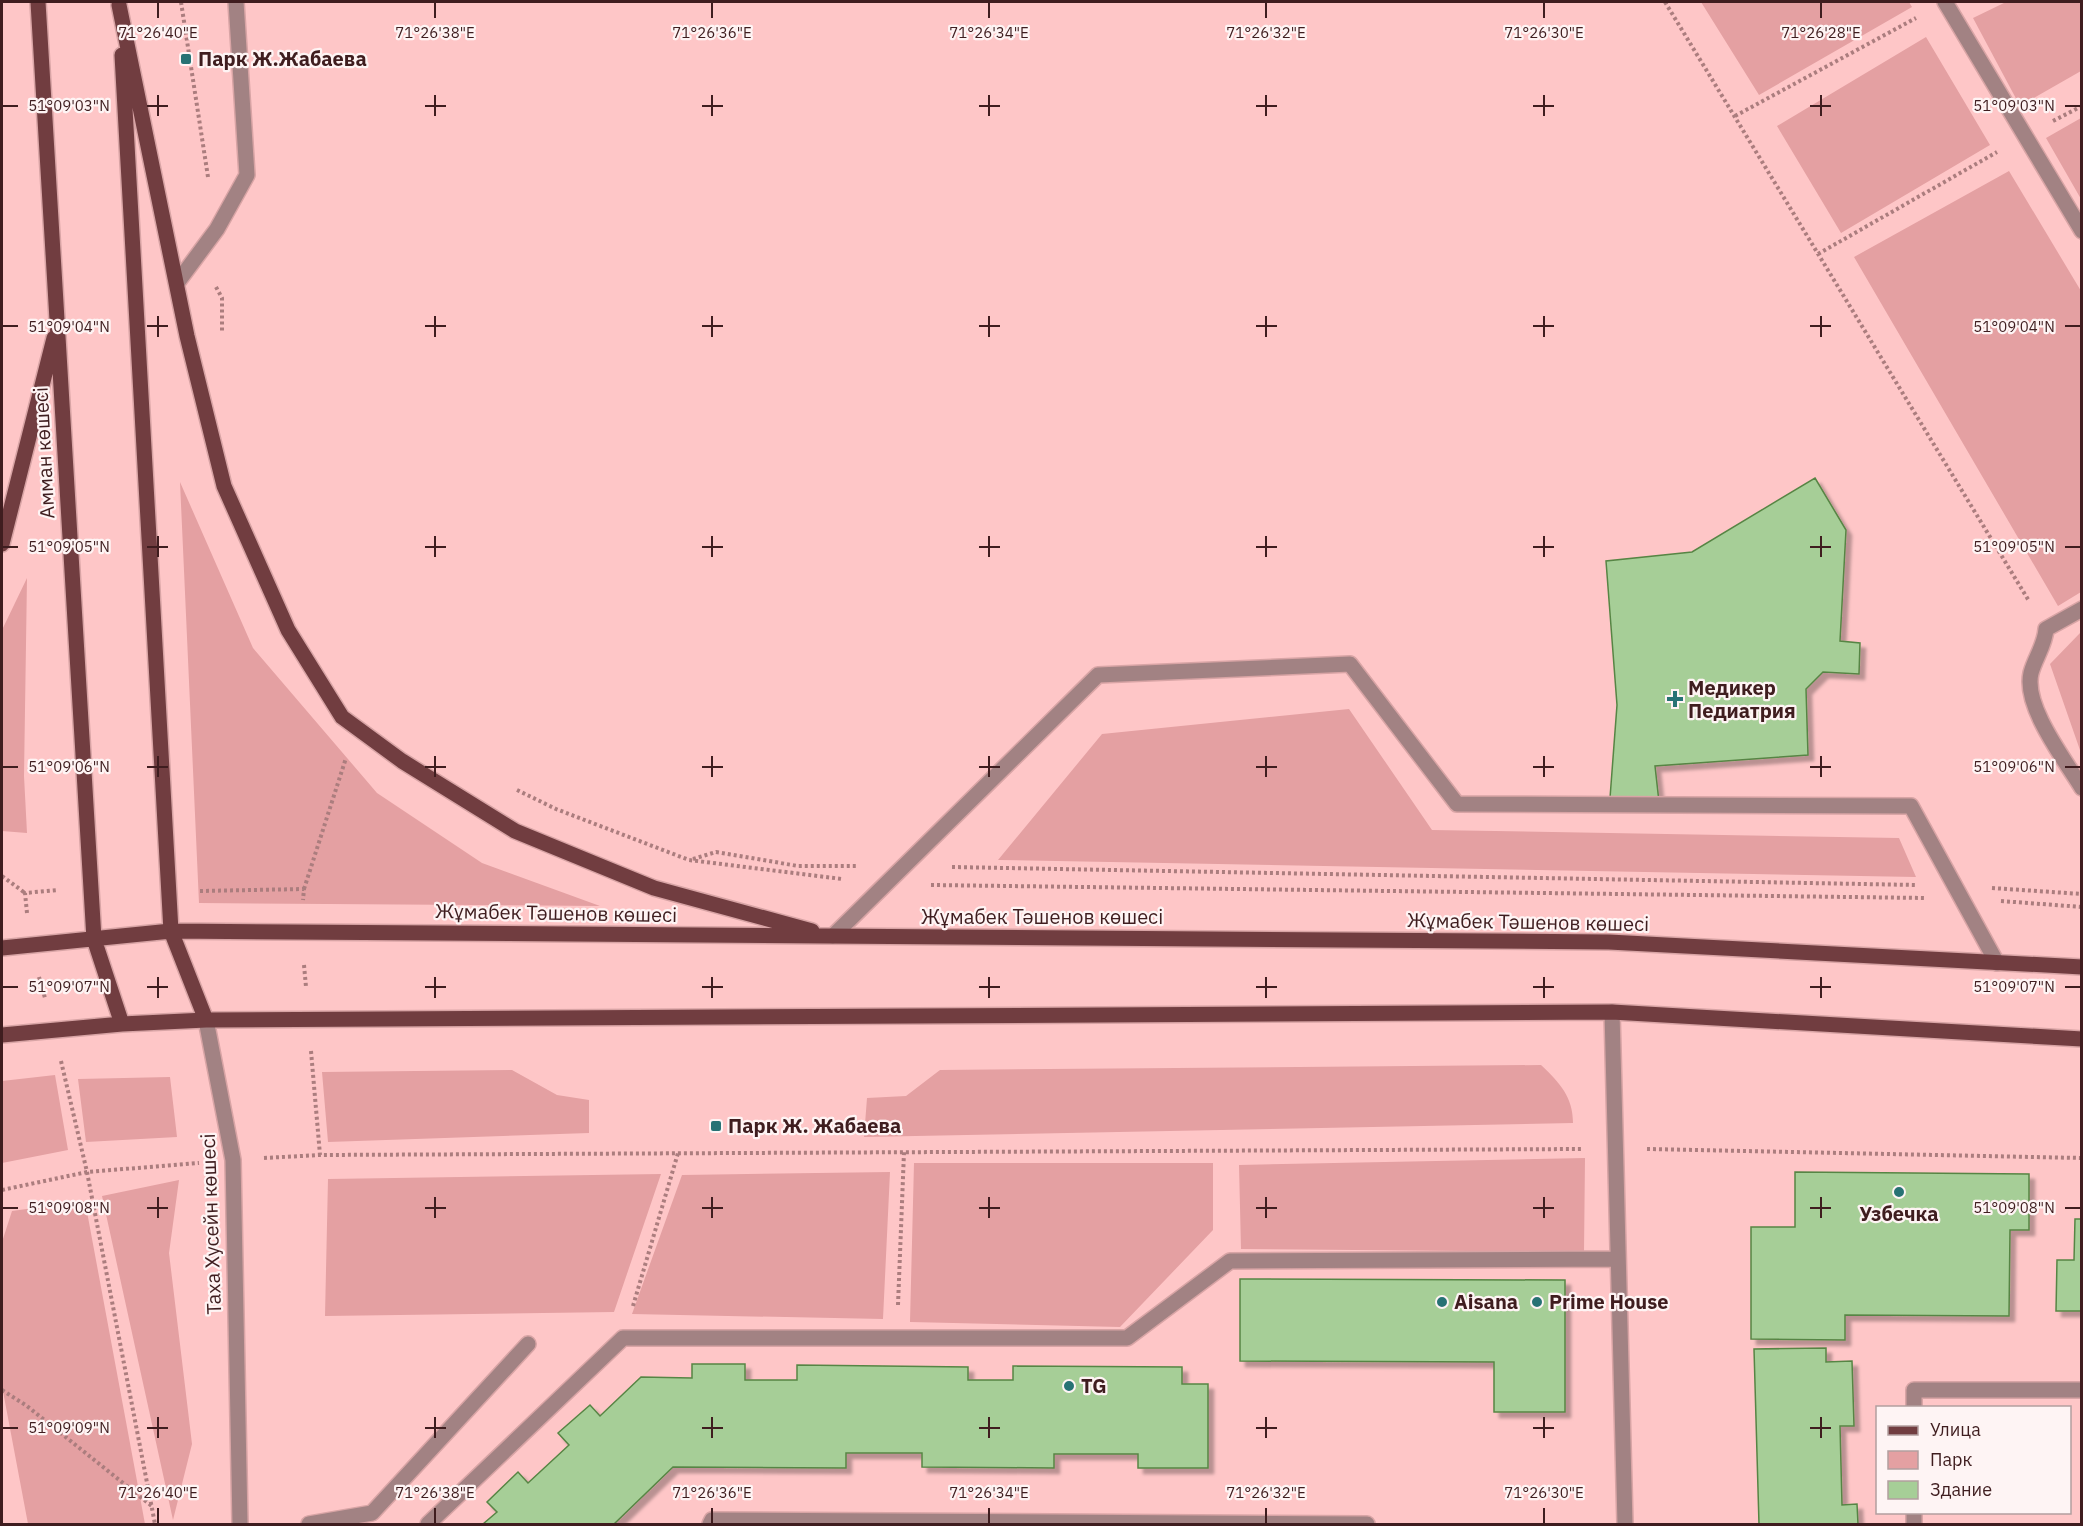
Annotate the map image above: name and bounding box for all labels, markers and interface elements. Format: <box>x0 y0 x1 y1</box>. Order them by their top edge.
text: 71°26'40"E <box>118 23 198 42</box>
text: 71°26'38"E <box>395 23 475 42</box>
text: 71°26'36"E <box>672 23 752 42</box>
text: 71°26'34"E <box>949 23 1029 42</box>
text: 71°26'32"E <box>1226 23 1306 42</box>
text: 71°26'30"E <box>1504 23 1584 42</box>
text: 71°26'28"E <box>1781 23 1861 42</box>
place label: Парк Ж.Жабаева <box>198 45 367 72</box>
marker: Парк Ж.Жабаева <box>179 52 193 66</box>
text: 51°09'03"N <box>28 96 110 115</box>
text: 51°09'03"N <box>1973 96 2055 115</box>
text: 51°09'04"N <box>28 317 110 336</box>
text: 51°09'04"N <box>1973 317 2055 336</box>
street label: Амман көшесі <box>27 387 60 519</box>
text: 51°09'05"N <box>28 537 110 556</box>
text: 51°09'05"N <box>1973 537 2055 556</box>
place label: Медикер Педиатрия <box>1688 674 1796 724</box>
marker: Медикер Педиатрия <box>1666 690 1684 708</box>
text: 51°09'06"N <box>28 757 110 776</box>
text: 51°09'06"N <box>1973 757 2055 776</box>
street label: Жұмабек Тәшенов көшесі <box>435 897 677 928</box>
street label: Жұмабек Тәшенов көшесі <box>921 903 1163 930</box>
street label: Жұмабек Тәшенов көшесі <box>1407 906 1649 937</box>
text: 51°09'07"N <box>28 977 110 996</box>
text: 51°09'07"N <box>1973 977 2055 996</box>
place label: Парк Ж. Жабаева <box>728 1112 901 1139</box>
marker: Парк Ж. Жабаева <box>709 1119 723 1133</box>
street label: Таха Хусейн көшесі <box>194 1133 227 1315</box>
marker: Узбечка <box>1892 1185 1906 1199</box>
text: 51°09'08"N <box>28 1198 110 1217</box>
text: 51°09'08"N <box>1973 1198 2055 1217</box>
place label: Узбечка <box>1859 1200 1939 1227</box>
place label: Aisana <box>1454 1288 1518 1315</box>
place label: Prime House <box>1549 1288 1669 1315</box>
marker: Aisana <box>1435 1295 1449 1309</box>
marker: Prime House <box>1530 1295 1544 1309</box>
place label: TG <box>1081 1372 1107 1399</box>
marker: TG <box>1062 1379 1076 1393</box>
legend <box>1876 1406 2071 1514</box>
text: 51°09'09"N <box>28 1418 110 1437</box>
text: Улица <box>1930 1418 1981 1441</box>
text: Парк <box>1930 1448 1973 1471</box>
text: Здание <box>1930 1478 1992 1501</box>
text: 71°26'40"E <box>118 1483 198 1502</box>
text: 71°26'38"E <box>395 1483 475 1502</box>
text: 71°26'36"E <box>672 1483 752 1502</box>
text: 71°26'34"E <box>949 1483 1029 1502</box>
text: 71°26'32"E <box>1226 1483 1306 1502</box>
text: 71°26'30"E <box>1504 1483 1584 1502</box>

